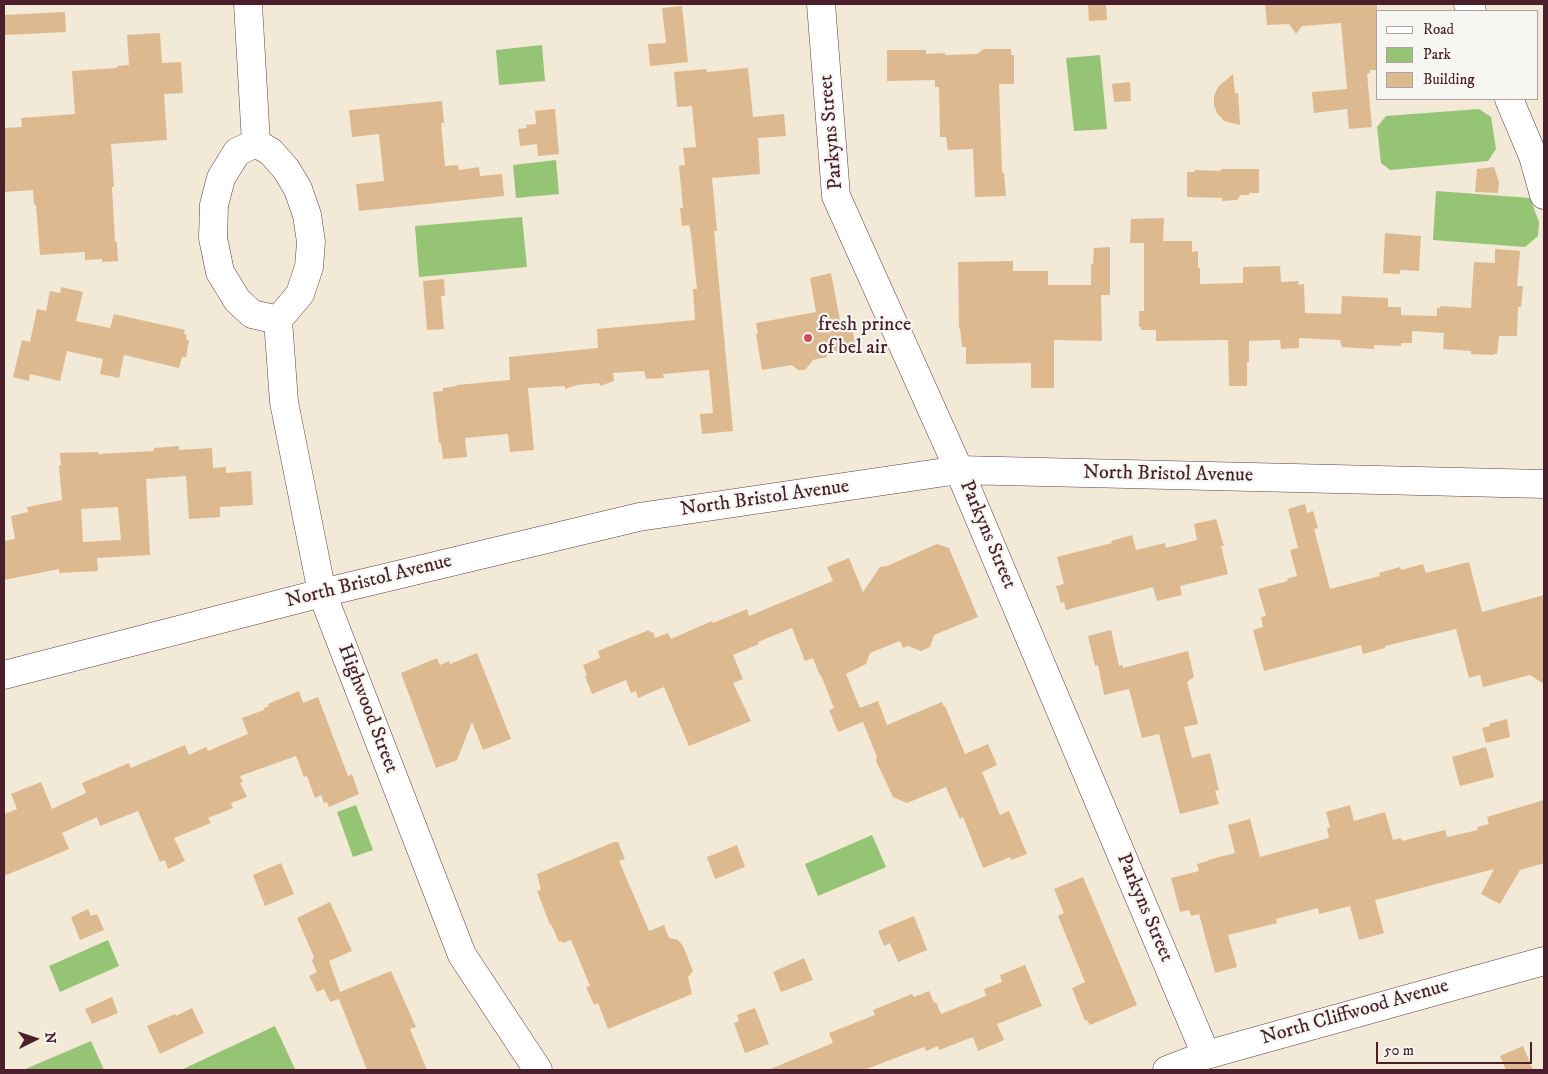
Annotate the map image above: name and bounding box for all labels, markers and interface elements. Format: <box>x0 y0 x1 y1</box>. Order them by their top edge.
legend <box>1376 10 1538 100</box>
text: Road <box>1423 20 1454 39</box>
text: Park <box>1423 45 1451 64</box>
text: Building <box>1423 70 1475 89</box>
street label: Parkyns Street <box>815 73 849 191</box>
place label: fresh prince of bel air <box>818 314 911 361</box>
marker: fresh prince of bel air <box>802 332 814 344</box>
street label: North Bristol Avenue <box>1083 462 1253 488</box>
street label: North Bristol Avenue <box>679 475 851 523</box>
street label: Parkyns Street <box>953 477 1021 593</box>
street label: North Bristol Avenue <box>284 550 454 614</box>
street label: Highwood Street <box>331 641 403 777</box>
street label: Parkyns Street <box>1110 850 1178 966</box>
street label: North Cliffwood Avenue <box>1258 975 1452 1051</box>
north arrow <box>10 1014 60 1064</box>
text: N <box>41 1032 59 1044</box>
scale bar <box>1378 1032 1534 1064</box>
text: 50 m <box>1384 1041 1414 1060</box>

